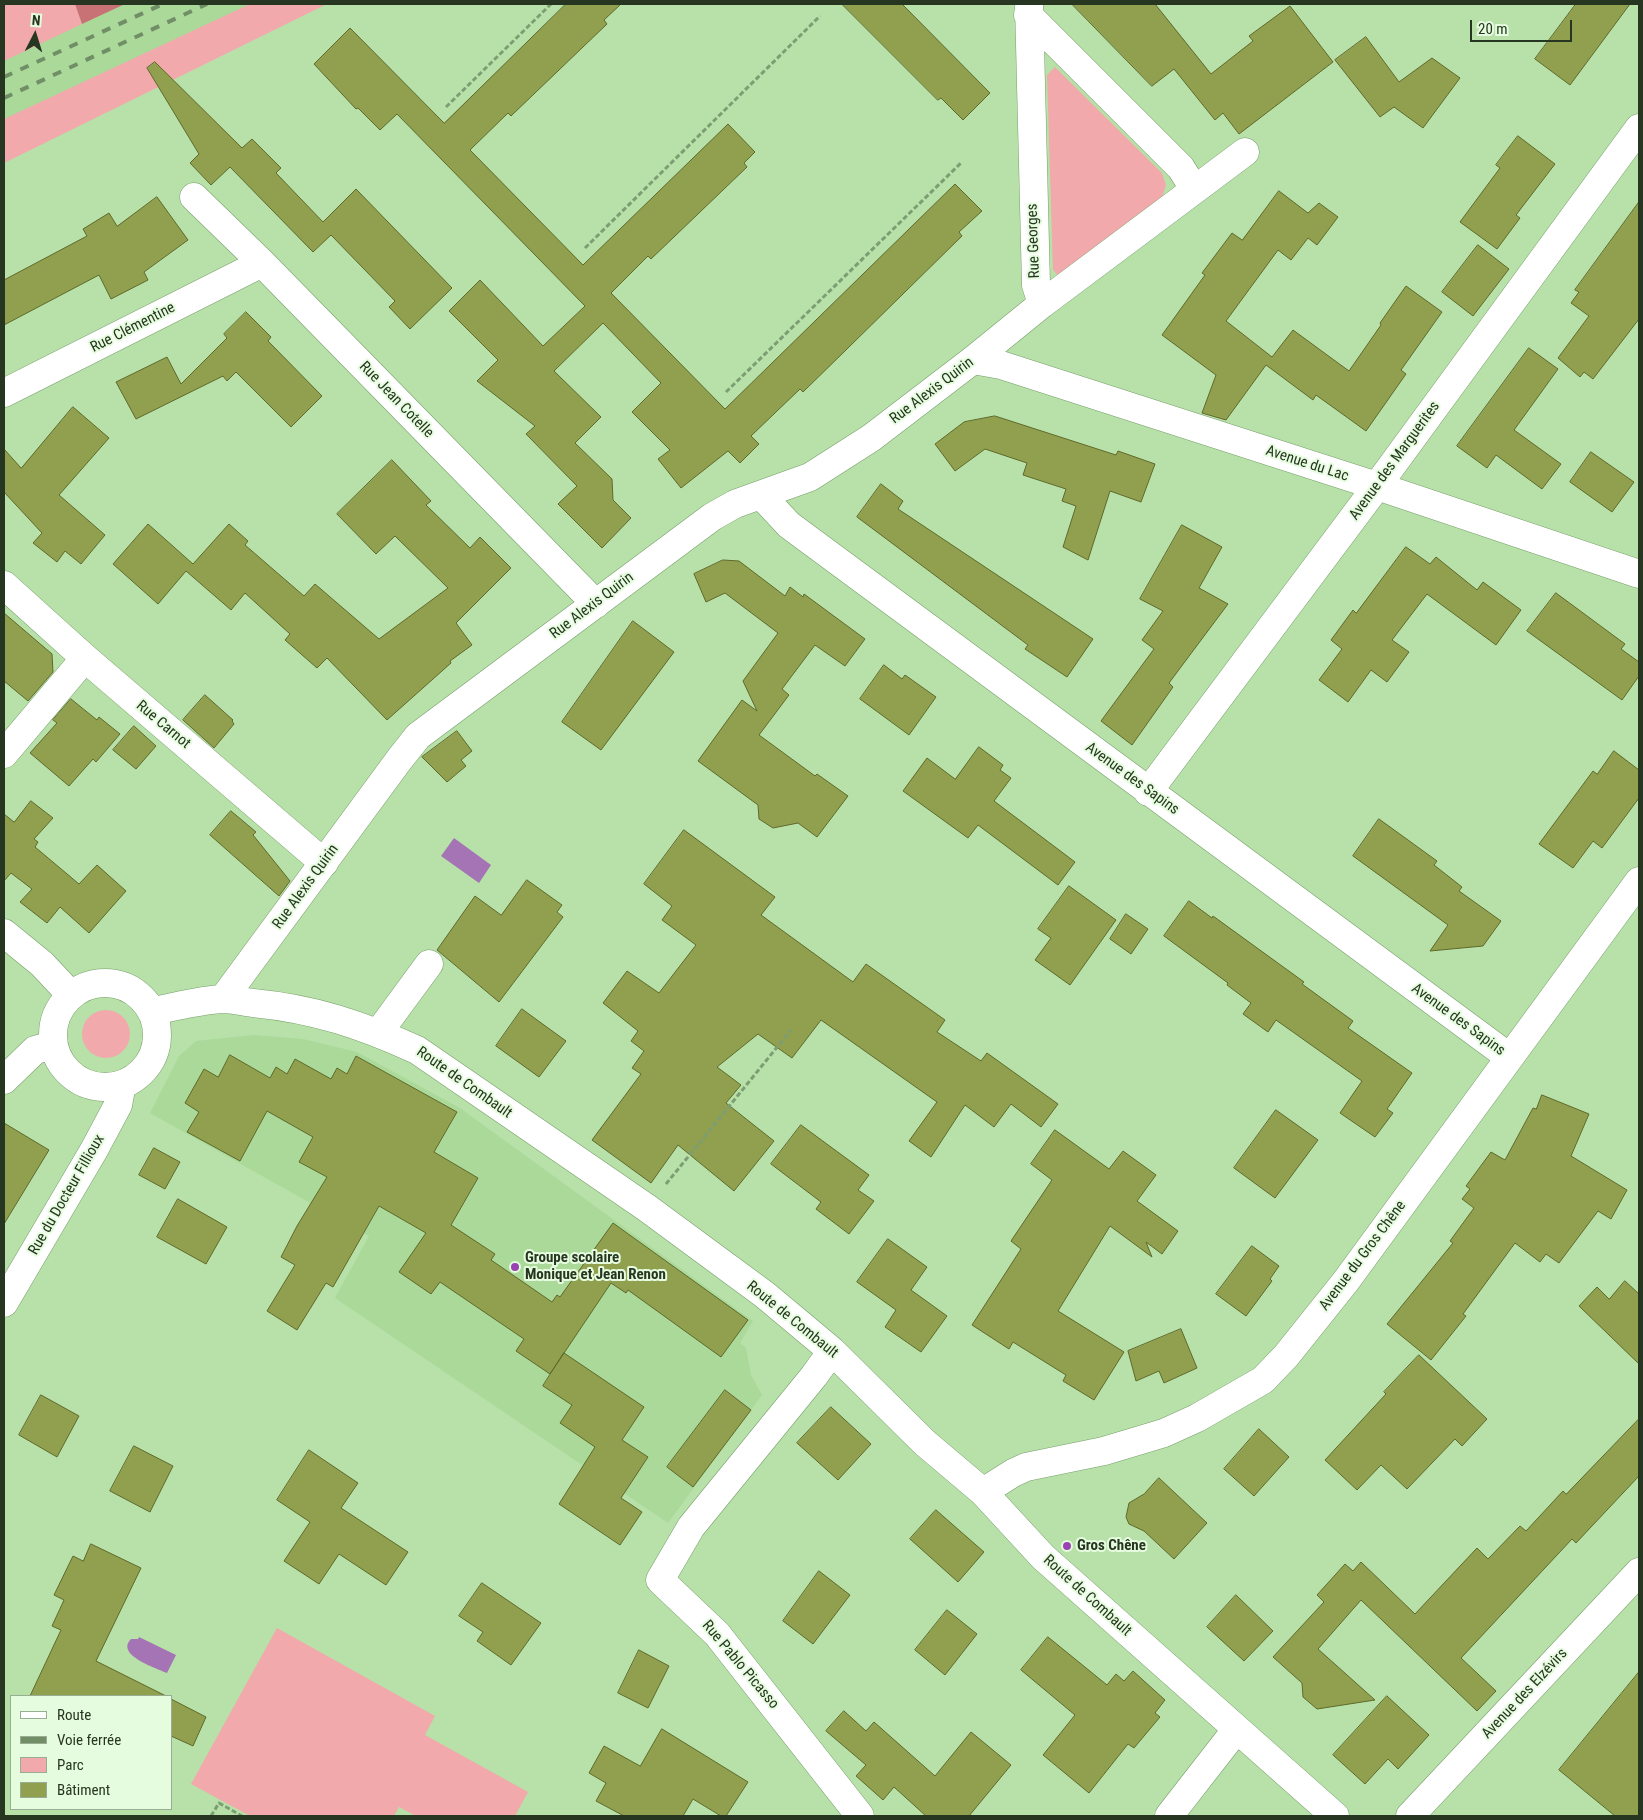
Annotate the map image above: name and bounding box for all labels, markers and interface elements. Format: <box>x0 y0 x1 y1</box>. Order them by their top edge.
north arrow <box>10 10 60 60</box>
scale bar <box>1473 10 1576 42</box>
text: N <box>31 12 41 28</box>
text: 20 m <box>1478 20 1508 38</box>
street label: Rue Georges <box>1024 203 1044 279</box>
street label: Rue Clémentine <box>88 299 178 357</box>
street label: Rue Alexis Quirin <box>887 354 977 428</box>
street label: Rue Jean Cotelle <box>355 358 437 442</box>
street label: Avenue des Marguerites <box>1346 398 1444 524</box>
street label: Avenue du Lac <box>1263 442 1351 486</box>
street label: Rue Alexis Quirin <box>547 569 637 643</box>
street label: Rue Carnot <box>132 697 194 753</box>
street label: Avenue des Sapins <box>1082 739 1182 819</box>
street label: Rue Alexis Quirin <box>269 841 343 933</box>
street label: Avenue des Sapins <box>1408 980 1508 1060</box>
street label: Route de Combault <box>413 1043 515 1123</box>
street label: Rue du Docteur Fillioux <box>25 1132 109 1258</box>
street label: Avenue du Gros Chêne <box>1316 1198 1410 1314</box>
place label: Groupe scolaire Monique et Jean Renon <box>525 1249 666 1284</box>
marker: Groupe scolaire Monique et Jean Renon <box>509 1261 521 1273</box>
street label: Route de Combault <box>743 1278 841 1362</box>
place label: Gros Chêne <box>1077 1537 1146 1555</box>
marker: Gros Chêne <box>1061 1540 1073 1552</box>
street label: Route de Combault <box>1039 1552 1135 1640</box>
street label: Rue Pablo Picasso <box>698 1617 782 1713</box>
street label: Avenue des Elzévirs <box>1479 1645 1571 1743</box>
legend <box>10 1695 172 1810</box>
text: Route <box>57 1706 91 1724</box>
text: Voie ferrée <box>57 1731 121 1749</box>
text: Parc <box>57 1756 84 1774</box>
text: Bâtiment <box>57 1781 110 1799</box>

